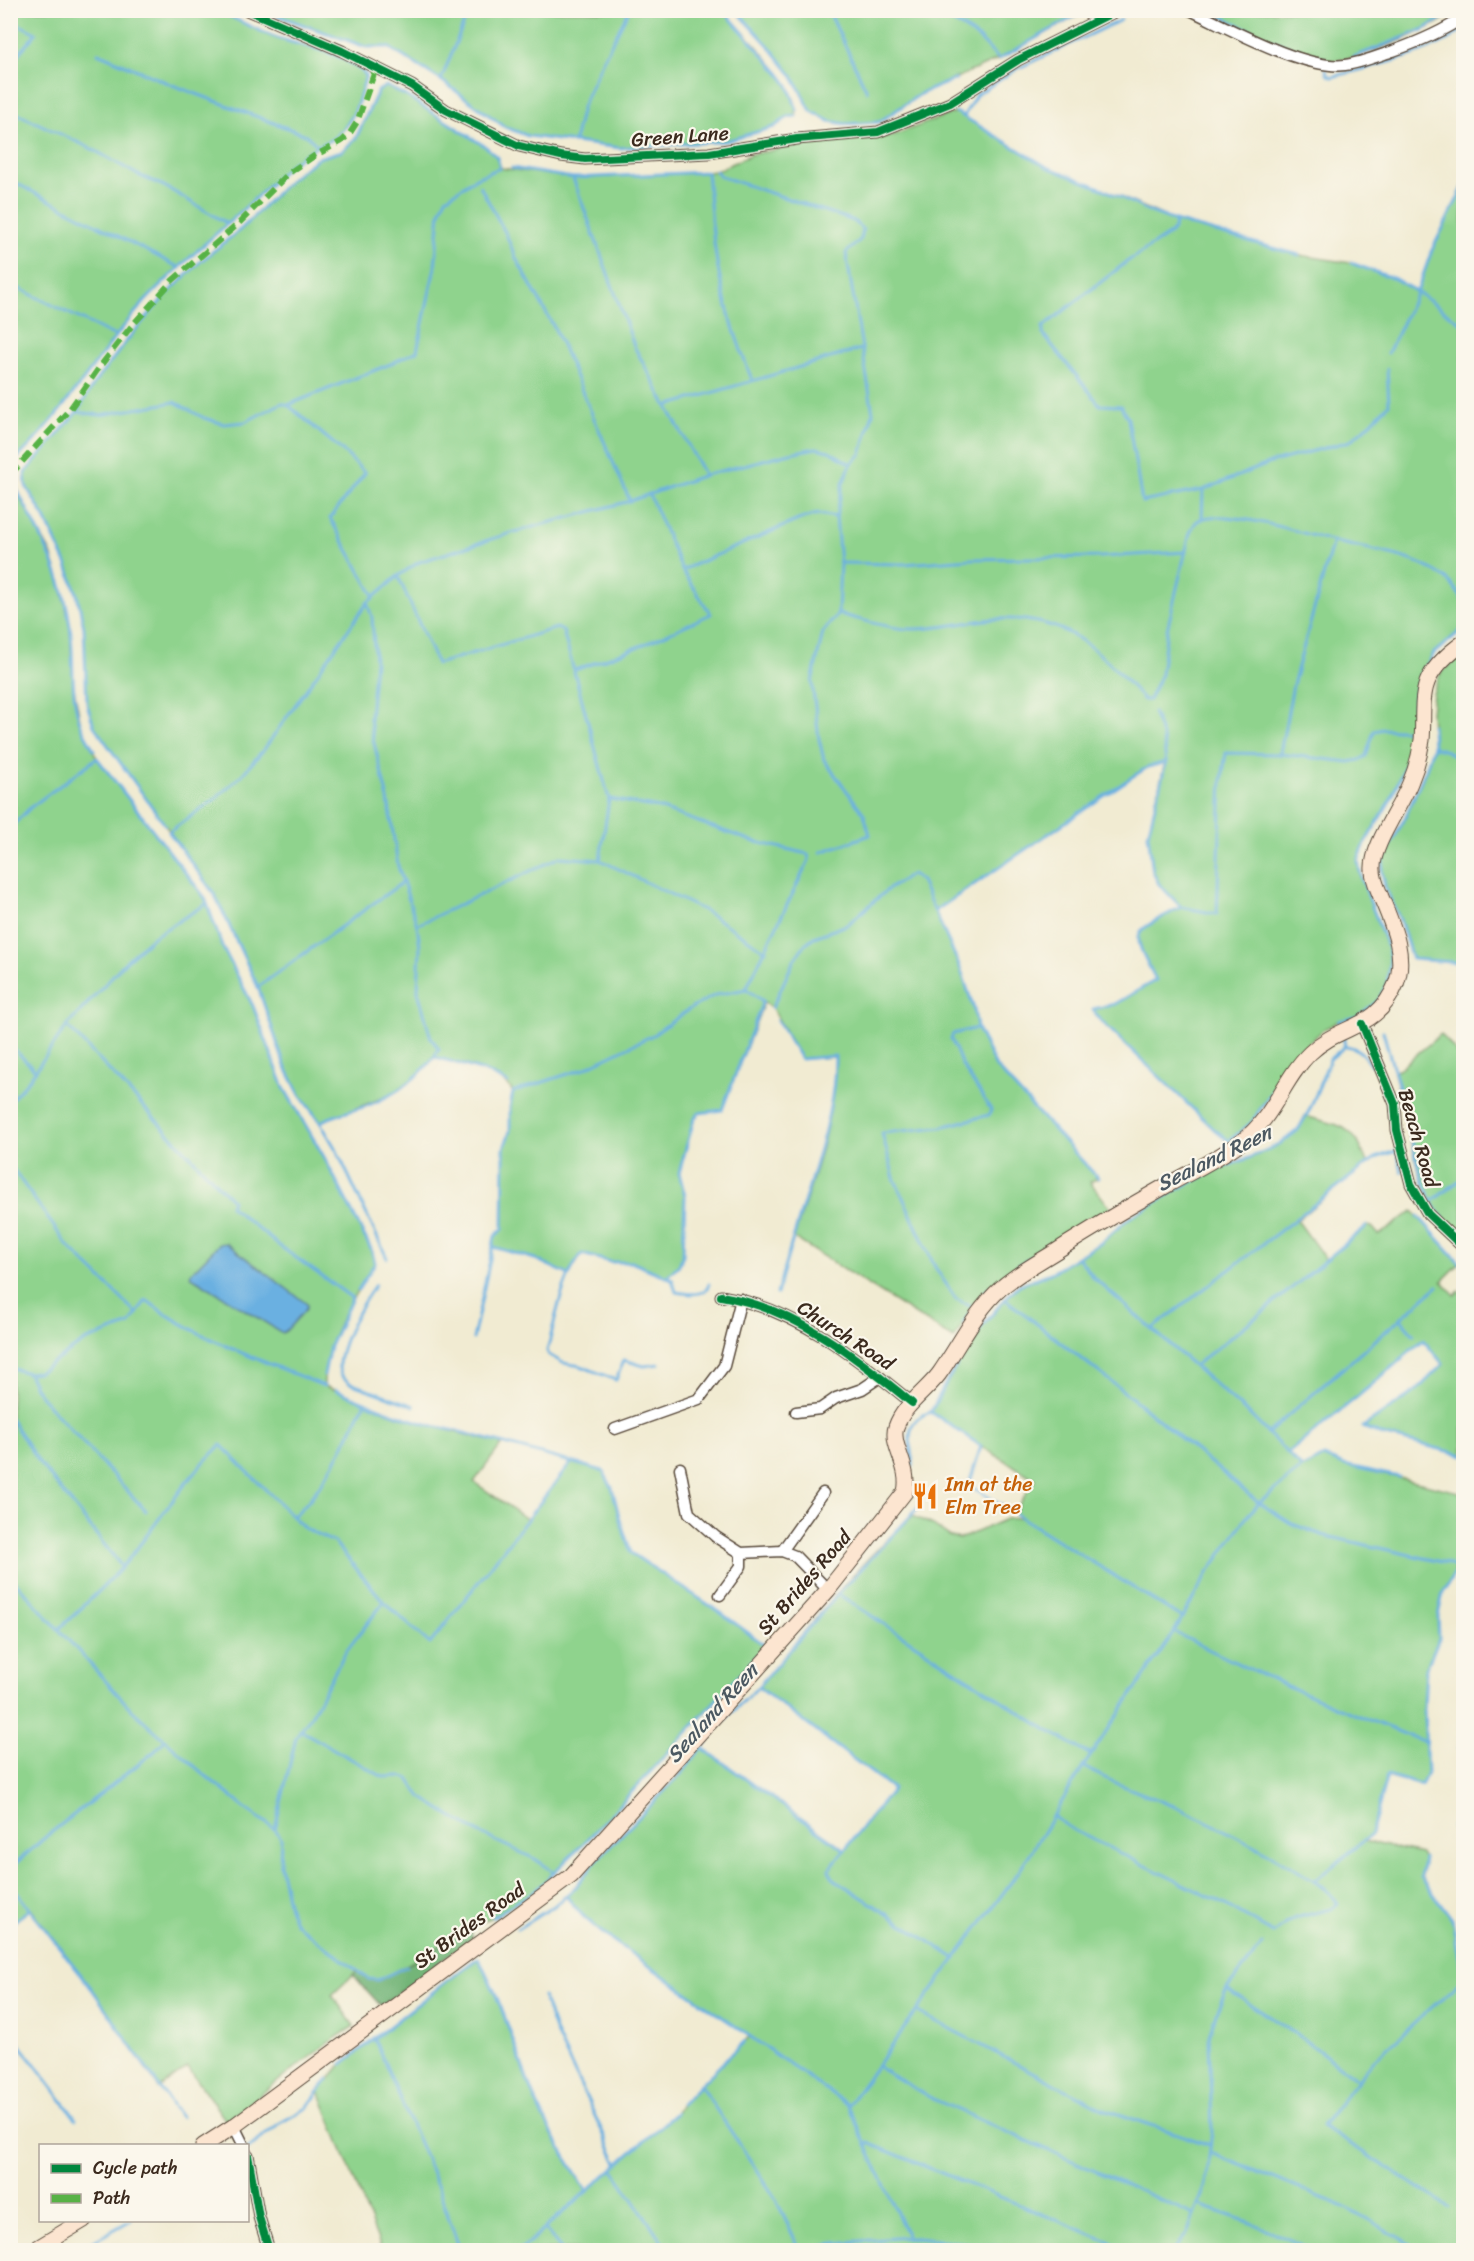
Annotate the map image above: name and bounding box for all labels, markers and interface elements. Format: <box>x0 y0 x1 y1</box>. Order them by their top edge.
street label: Green Lane <box>630 116 730 157</box>
street label: Beach Road <box>1388 1085 1450 1193</box>
water label: Sealand Reen <box>1150 1112 1281 1202</box>
street label: Church Road <box>790 1291 903 1381</box>
place label: Inn at the Elm Tree <box>944 1467 1032 1525</box>
restaurant icon: Inn at the Elm Tree <box>910 1481 940 1511</box>
street label: St Brides Road <box>748 1520 861 1643</box>
water label: Sealand Reen <box>656 1652 770 1772</box>
street label: St Brides Road <box>406 1872 534 1978</box>
legend <box>39 2144 249 2222</box>
text: Cycle path <box>93 2152 177 2184</box>
text: Path <box>93 2182 130 2214</box>

